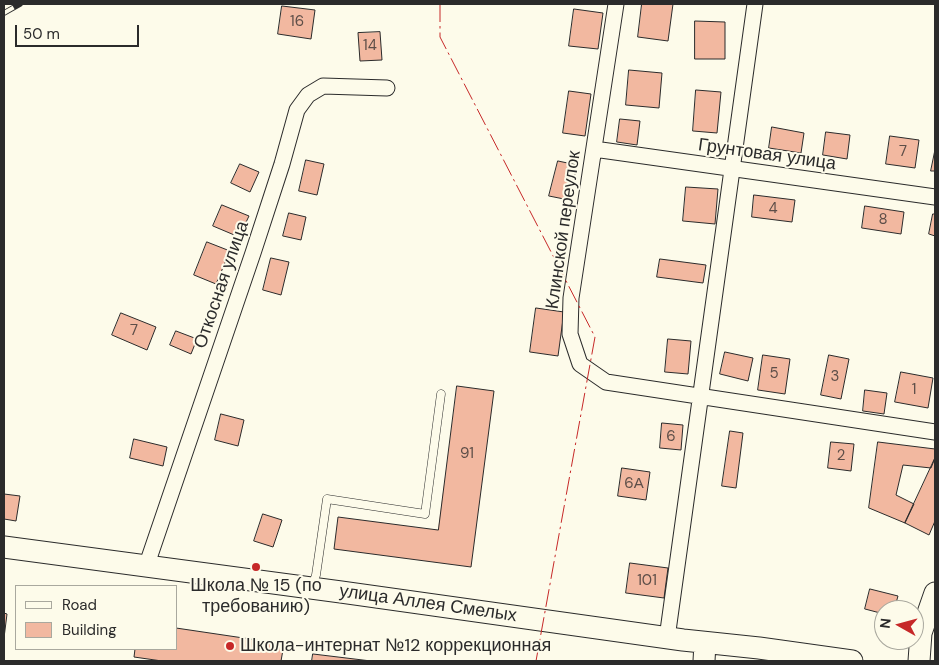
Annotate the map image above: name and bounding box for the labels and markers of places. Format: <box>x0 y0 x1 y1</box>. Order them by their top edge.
marker: Школа № 15 (по требованию) <box>250 561 262 573</box>
place label: Школа № 15 (по требованию) <box>190 575 322 618</box>
place label: Школа-интернат №12 коррекционная <box>240 635 551 657</box>
marker: Школа-интернат №12 коррекционная <box>224 640 236 652</box>

